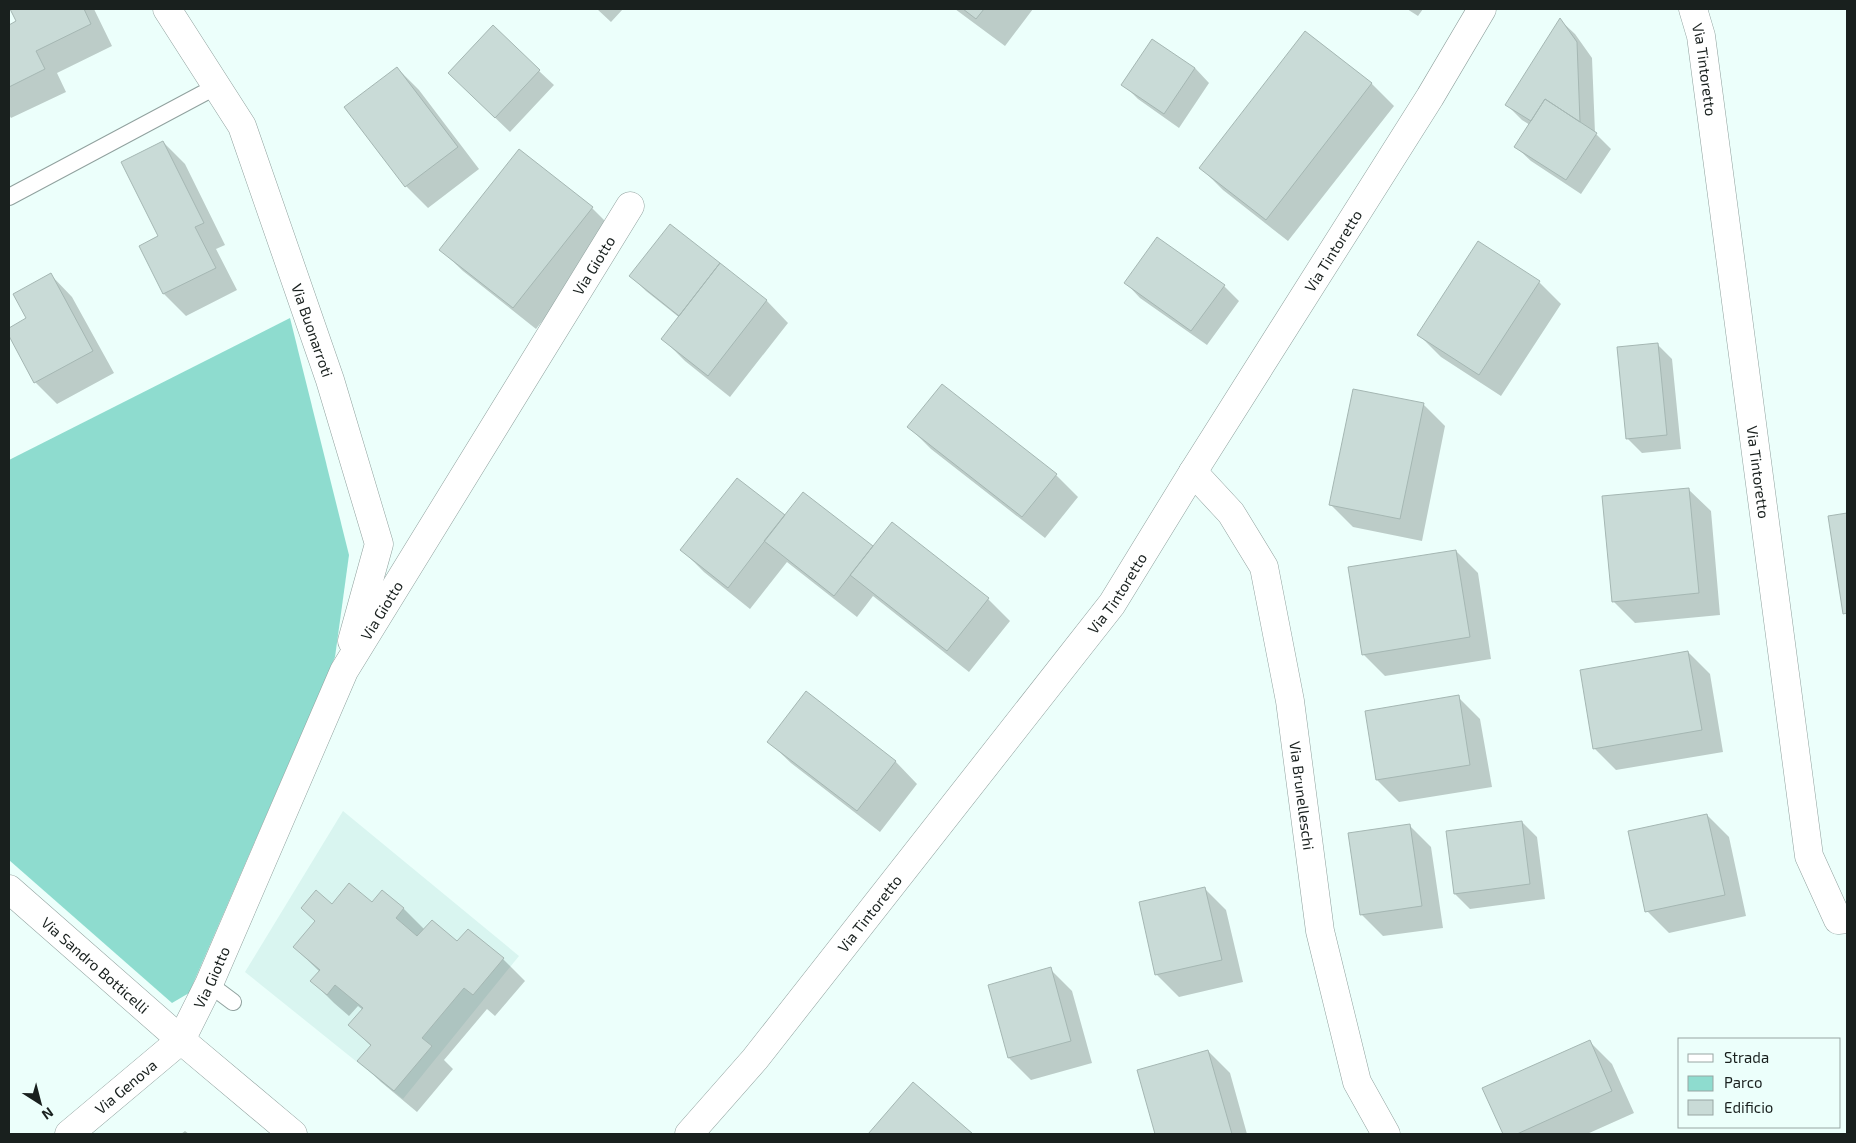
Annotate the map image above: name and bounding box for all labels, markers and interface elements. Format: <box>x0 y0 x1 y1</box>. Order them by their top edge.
street label: Via Tintoretto <box>1689 21 1720 117</box>
street label: Via Tintoretto <box>1300 206 1365 295</box>
street label: Via Giotto <box>569 232 619 298</box>
street label: Via Buonarroti <box>288 281 337 379</box>
street label: Via Tintoretto <box>1743 425 1773 520</box>
street label: Via Tintoretto <box>1083 549 1150 637</box>
street label: Via Giotto <box>356 577 406 643</box>
street label: Via Brunelleschi <box>1286 740 1318 851</box>
street label: Via Tintoretto <box>833 871 905 956</box>
street label: Via Sandro Botticelli <box>38 913 153 1017</box>
street label: Via Giotto <box>189 943 233 1011</box>
legend <box>1678 1038 1841 1128</box>
text: Strada <box>1724 1048 1769 1066</box>
street label: Via Genova <box>91 1055 160 1118</box>
text: Parco <box>1724 1073 1763 1091</box>
north arrow <box>15 1078 65 1128</box>
text: Edificio <box>1724 1098 1773 1116</box>
text: N <box>39 1104 57 1124</box>

